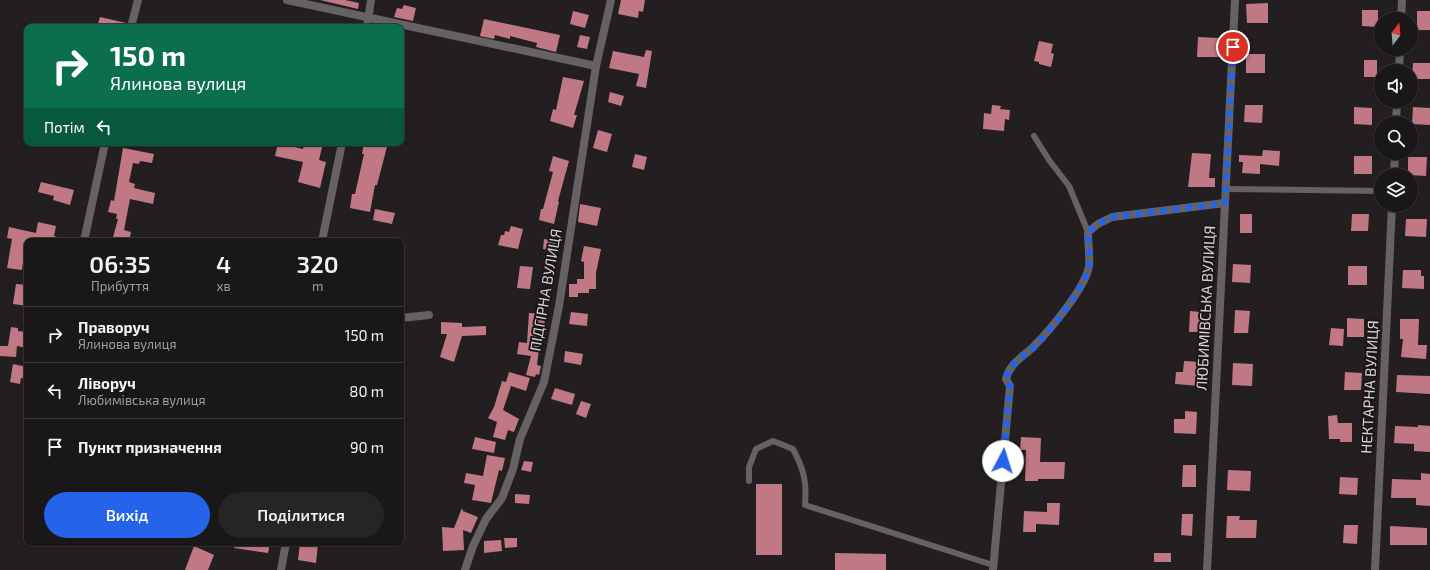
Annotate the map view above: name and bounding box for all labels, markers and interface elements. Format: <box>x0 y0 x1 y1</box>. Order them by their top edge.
north arrow <box>1374 12 1418 56</box>
map controls <box>1374 12 1418 212</box>
pin <box>1216 30 1250 64</box>
icon: arrive <box>1222 36 1244 58</box>
text: 150 m <box>110 38 186 72</box>
icon: right <box>44 40 96 92</box>
button: sound <box>1374 64 1418 108</box>
text: Ялинова вулиця <box>110 72 246 94</box>
icon: left <box>93 116 115 138</box>
button: search <box>1374 116 1418 160</box>
text: Потім <box>44 118 85 136</box>
button: layers <box>1374 168 1418 212</box>
street label: ЛЮБИМІВСЬКА ВУЛИЦЯ <box>1192 225 1218 391</box>
street label: ПІДГІРНА ВУЛИЦЯ <box>525 227 565 353</box>
text: 06:35 <box>89 249 151 278</box>
text: 4 <box>216 249 231 278</box>
text: 320 <box>297 249 339 278</box>
text: Прибуття <box>91 278 149 294</box>
text: хв <box>217 278 231 294</box>
text: m <box>312 278 323 294</box>
text: Праворуч <box>78 318 149 336</box>
street label: НЕКТАРНА ВУЛИЦЯ <box>1357 320 1381 454</box>
icon: right <box>44 324 66 346</box>
text: 150 m <box>344 326 384 344</box>
text: Ялинова вулиця <box>78 336 177 352</box>
text: Ліворуч <box>78 374 136 392</box>
icon: left <box>44 380 66 402</box>
text: 80 m <box>349 382 384 400</box>
text: Любимівська вулиця <box>78 392 206 408</box>
icon: arrive <box>44 436 66 458</box>
text: Пункт призначення <box>78 438 222 456</box>
text: 90 m <box>350 438 384 456</box>
position arrow <box>982 440 1024 482</box>
button: Вихід <box>44 492 210 538</box>
button: Поділитися <box>218 492 384 538</box>

